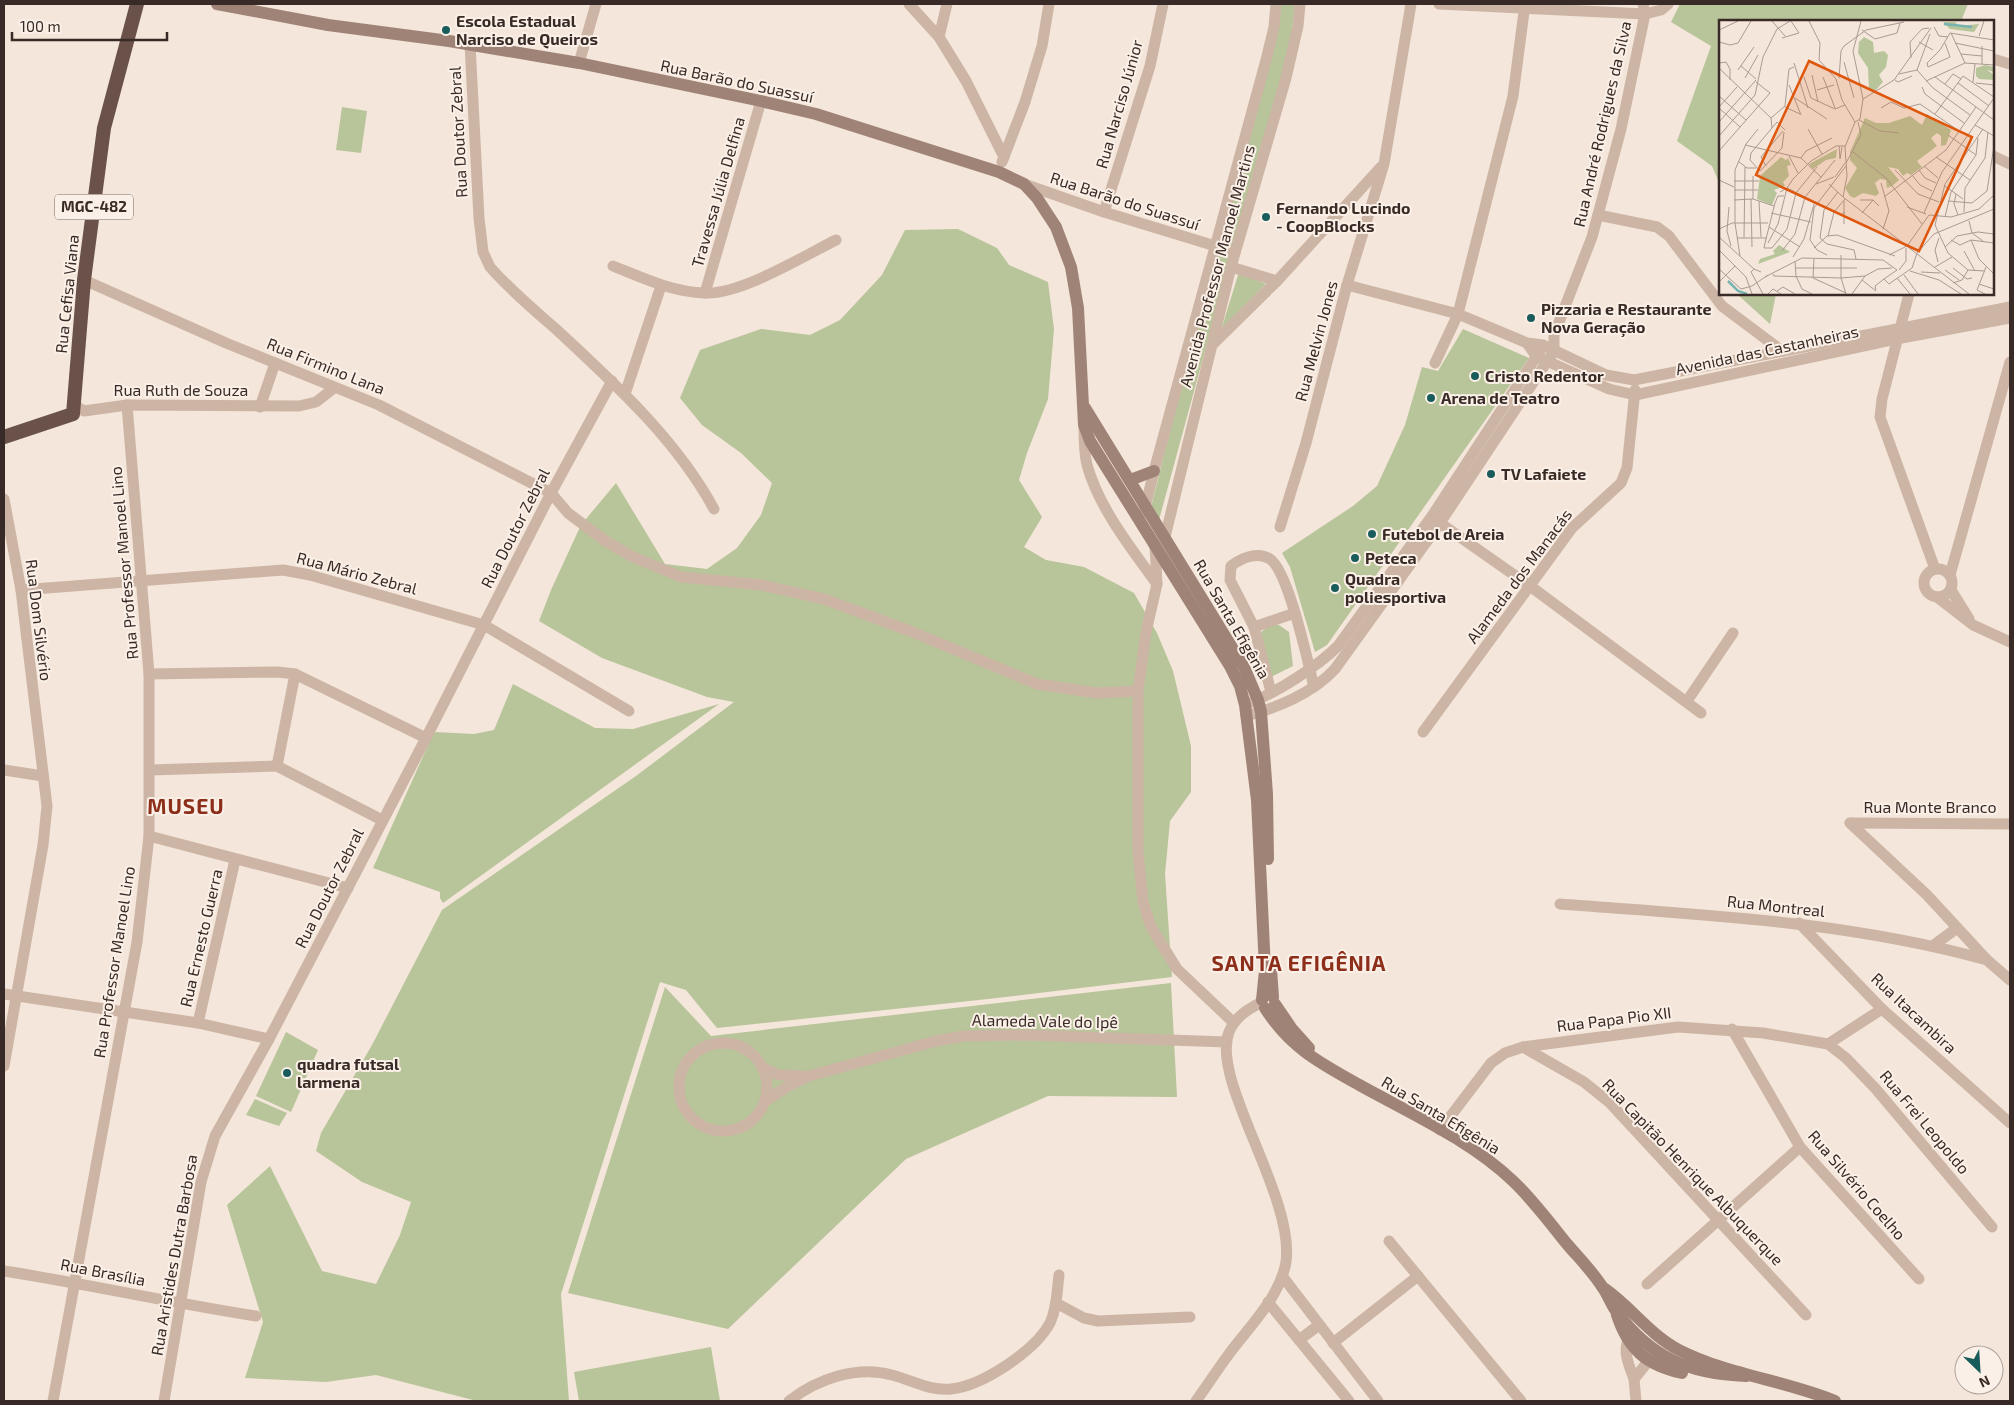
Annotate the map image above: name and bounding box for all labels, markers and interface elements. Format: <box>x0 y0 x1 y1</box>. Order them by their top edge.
scale bar <box>12 10 168 42</box>
place label: Escola Estadual Narciso de Queiros <box>456 11 598 49</box>
text: 100 m <box>20 17 61 35</box>
street label: Rua André Rodrigues da Silva <box>1569 19 1634 229</box>
inset map <box>1719 20 1994 295</box>
marker: Escola Estadual Narciso de Queiros <box>440 24 452 36</box>
street label: Rua Narciso Júnior <box>1091 37 1146 171</box>
street label: Rua Barão do Suassuí <box>659 55 816 106</box>
street label: Rua Doutor Zebral <box>445 66 470 198</box>
street label: Travessa Júlia Delfina <box>687 114 748 269</box>
street label: Avenida Professor Manoel Martins <box>1175 143 1258 389</box>
street label: Rua Barão do Suassuí <box>1048 167 1203 234</box>
road number: MGC-482 <box>55 194 133 220</box>
place label: Fernando Lucindo - CoopBlocks <box>1276 198 1411 235</box>
marker: Fernando Lucindo - CoopBlocks <box>1260 211 1272 223</box>
street label: Rua Cefisa Viana <box>51 234 82 354</box>
street label: Rua Melvin Jones <box>1290 279 1341 403</box>
place label: Pizzaria e Restaurante Nova Geração <box>1541 299 1712 338</box>
marker: Pizzaria e Restaurante Nova Geração <box>1525 312 1537 324</box>
street label: Avenida das Castanheiras <box>1674 321 1860 378</box>
street label: Rua Firmino Lana <box>264 333 388 398</box>
place label: Cristo Redentor <box>1485 366 1604 385</box>
marker: Cristo Redentor <box>1469 370 1481 382</box>
street label: Rua Ruth de Souza <box>114 380 248 399</box>
place label: Arena de Teatro <box>1441 388 1560 407</box>
marker: Arena de Teatro <box>1425 392 1437 404</box>
place label: TV Lafaiete <box>1501 464 1586 483</box>
street label: Rua Doutor Zebral <box>476 465 553 591</box>
street label: Rua Professor Manoel Lino <box>106 466 141 660</box>
marker: TV Lafaiete <box>1485 468 1497 480</box>
street label: Alameda dos Manacás <box>1462 505 1575 647</box>
place label: Futebol de Areia <box>1382 524 1504 543</box>
marker: Futebol de Areia <box>1366 528 1378 540</box>
street label: Rua Mário Zebral <box>295 547 420 598</box>
place label: Peteca <box>1365 548 1417 567</box>
marker: Peteca <box>1349 552 1361 564</box>
street label: Rua Santa Efigênia <box>1190 556 1274 682</box>
street label: Rua Dom Silvério <box>23 558 56 682</box>
place label: Quadra poliesportiva <box>1345 569 1446 606</box>
marker: Quadra poliesportiva <box>1329 582 1341 594</box>
district label: MUSEU <box>147 793 225 818</box>
street label: Rua Monte Branco <box>1863 797 1997 816</box>
street label: Rua Doutor Zebral <box>290 825 367 951</box>
street label: Rua Professor Manoel Lino <box>89 865 138 1059</box>
street label: Rua Ernesto Guerra <box>175 867 226 1009</box>
street label: Rua Montreal <box>1726 891 1826 920</box>
district label: SANTA EFIGÊNIA <box>1211 950 1387 975</box>
street label: Rua Itacambira <box>1868 968 1961 1057</box>
street label: Rua Papa Pio XII <box>1556 1002 1672 1035</box>
street label: Alameda Vale do Ipê <box>972 1010 1118 1031</box>
place label: quadra futsal larmena <box>297 1054 400 1091</box>
street label: Rua Frei Leopoldo <box>1877 1066 1974 1177</box>
marker: quadra futsal larmena <box>281 1067 293 1079</box>
street label: Rua Santa Efigênia <box>1378 1072 1504 1157</box>
street label: Rua Capitão Henrique Albuquerque <box>1599 1074 1788 1269</box>
street label: Rua Silvério Coelho <box>1805 1126 1910 1243</box>
street label: Rua Aristides Dutra Barbosa <box>146 1153 201 1357</box>
street label: Rua Brasília <box>59 1254 147 1289</box>
north arrow <box>1954 1345 2004 1395</box>
text: N <box>1977 1372 1993 1392</box>

